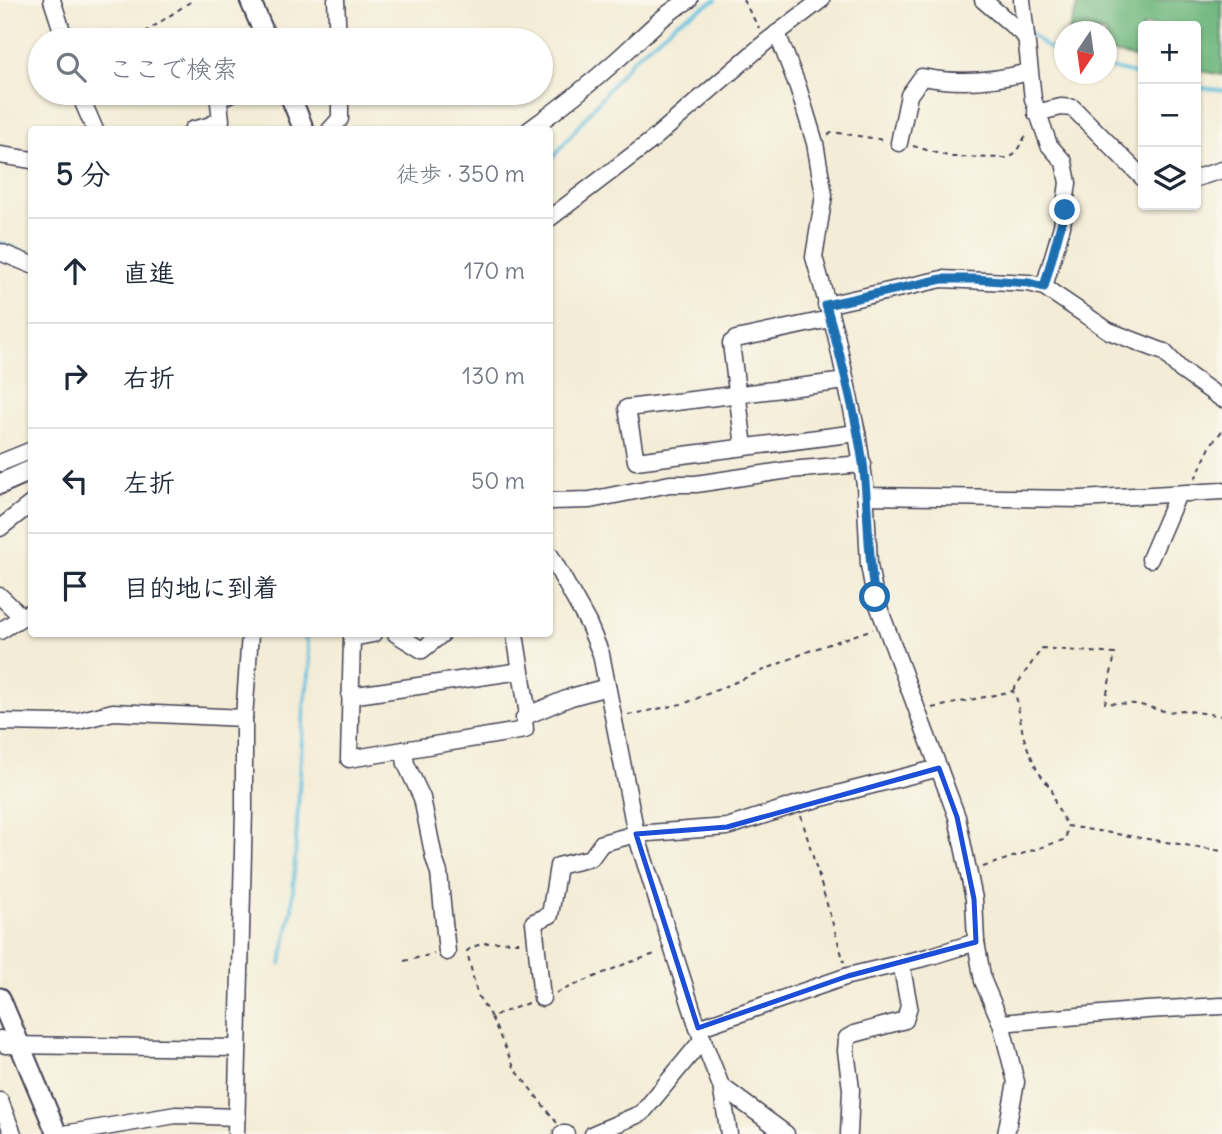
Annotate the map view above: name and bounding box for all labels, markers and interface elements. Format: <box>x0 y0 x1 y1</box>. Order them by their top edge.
north arrow <box>1054 21 1117 84</box>
map controls <box>1138 21 1201 210</box>
button: + <box>1138 21 1201 84</box>
search box <box>28 28 553 105</box>
icon: search <box>52 48 90 86</box>
text: ここで検索 <box>108 52 238 85</box>
button: − <box>1138 84 1201 147</box>
button: layers <box>1138 147 1201 210</box>
text: 5 分 <box>56 155 110 193</box>
text: 徒歩 · 350 m <box>396 159 525 188</box>
route end <box>1049 194 1080 225</box>
icon: ahead <box>56 252 94 290</box>
text: 直進 <box>123 256 175 289</box>
text: 170 m <box>464 256 525 285</box>
icon: right <box>56 357 94 395</box>
text: 右折 <box>123 361 175 394</box>
text: 130 m <box>462 361 525 390</box>
icon: left <box>56 462 94 500</box>
text: 左折 <box>123 466 175 499</box>
text: 50 m <box>471 466 525 495</box>
icon: arrive <box>56 567 94 605</box>
text: 目的地に到着 <box>123 571 279 604</box>
route start <box>859 581 890 612</box>

